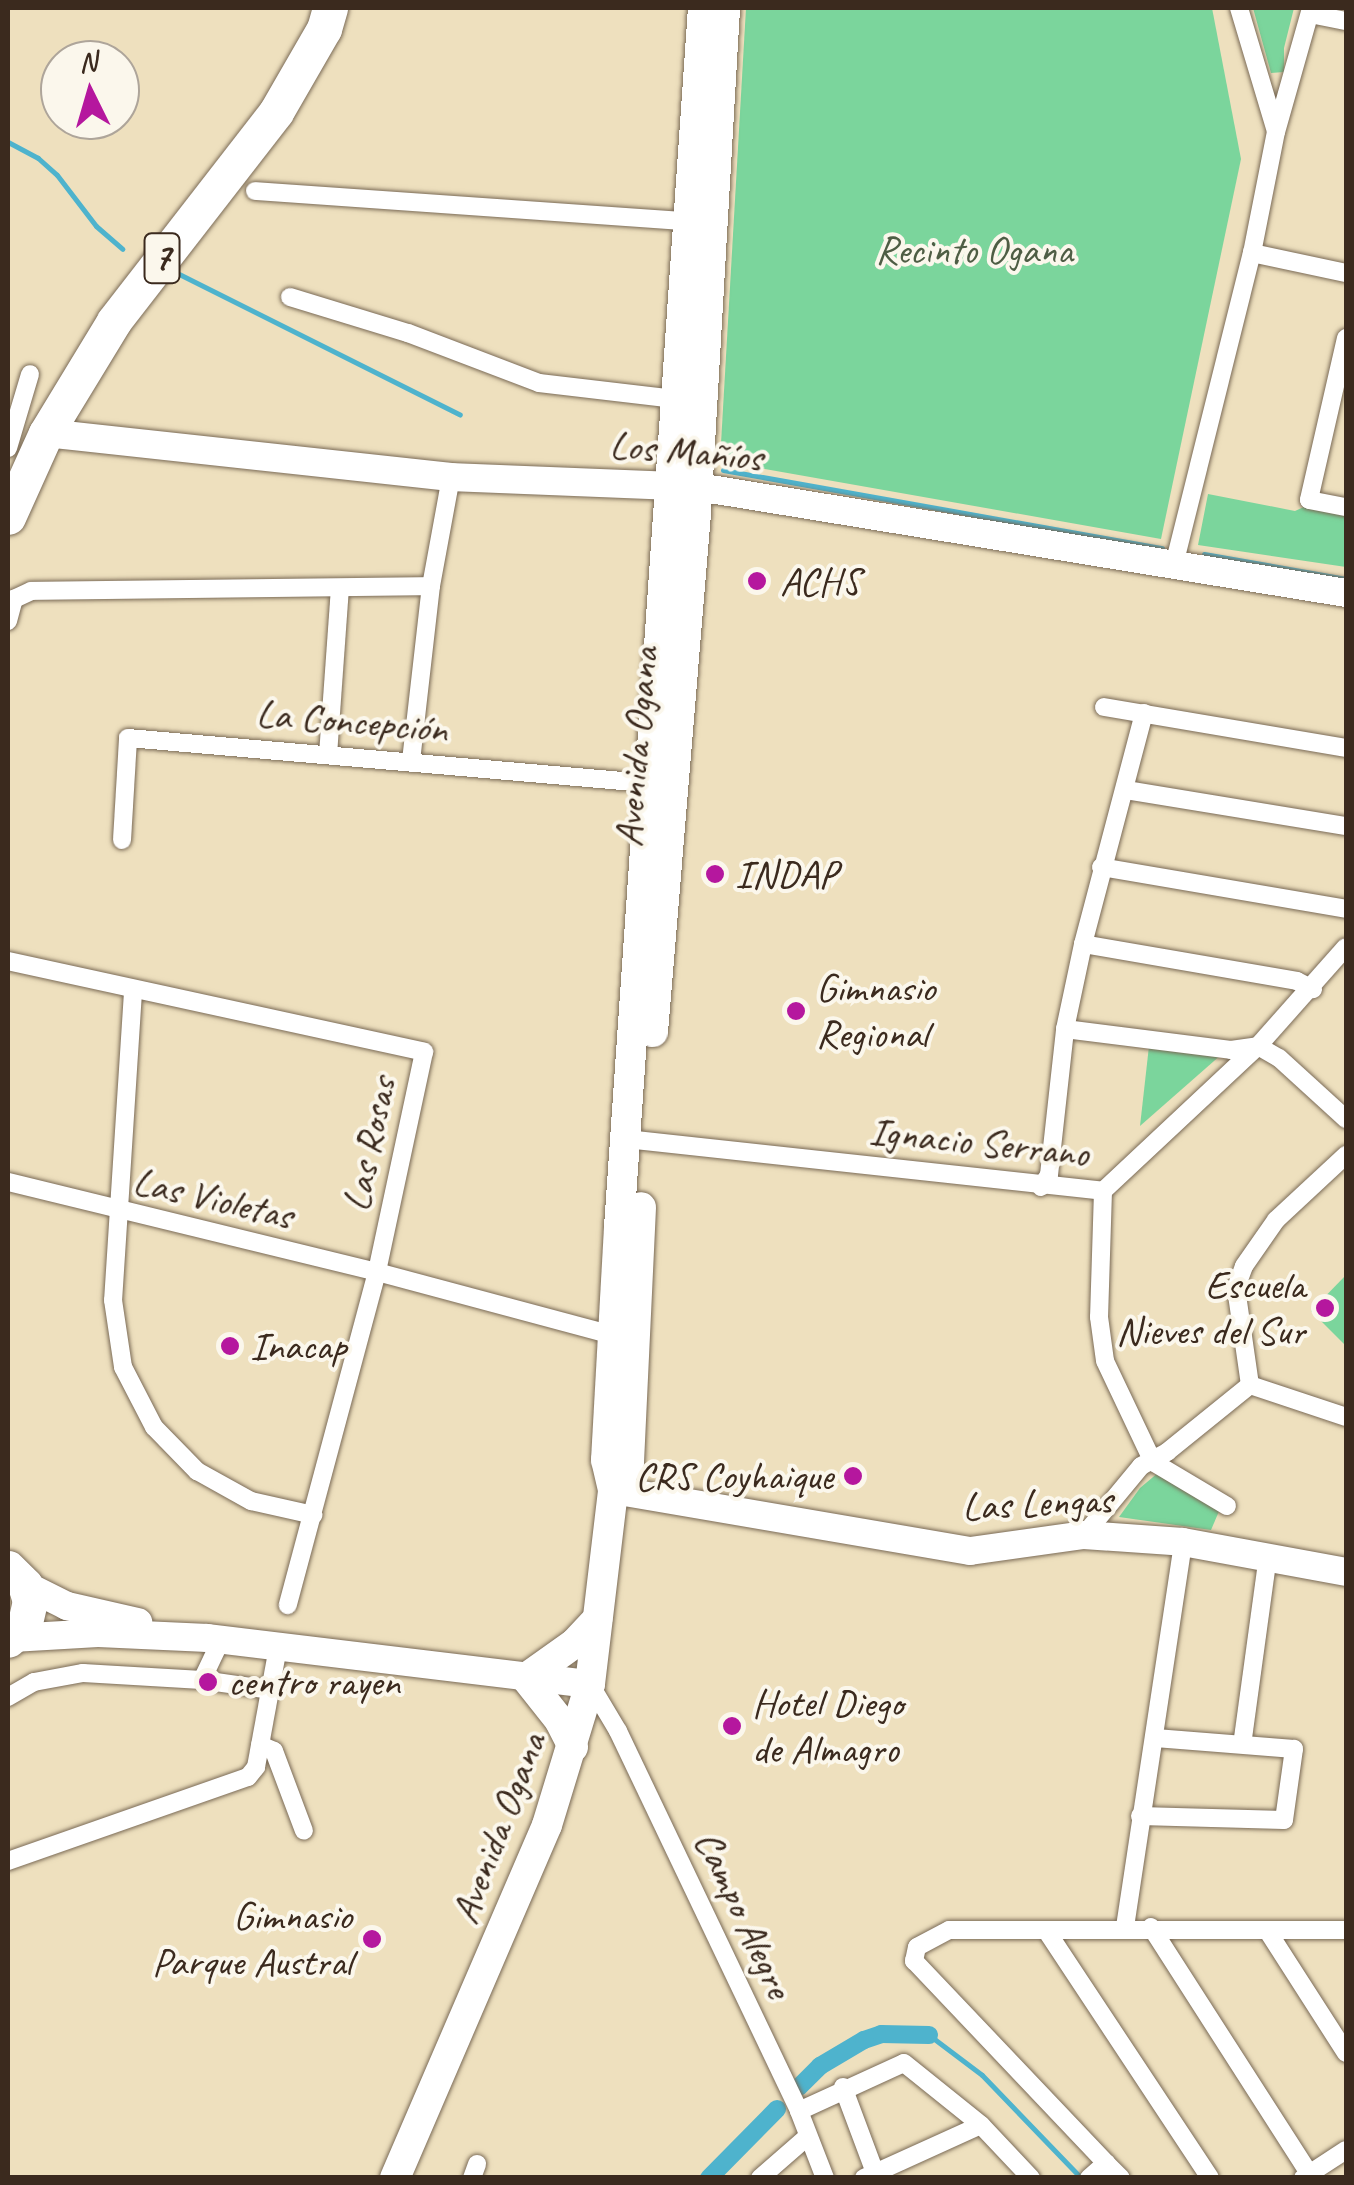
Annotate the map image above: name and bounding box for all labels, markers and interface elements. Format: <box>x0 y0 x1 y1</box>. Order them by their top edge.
north arrow <box>40 40 140 140</box>
text: N <box>77 43 98 80</box>
road number: 7 <box>142 225 182 291</box>
park label: Recinto Ogana <box>875 226 1073 274</box>
street label: Los Mañíos <box>607 420 765 482</box>
place label: ACHS <box>780 557 860 605</box>
marker: ACHS <box>744 568 770 594</box>
street label: Avenida Ogana <box>603 645 669 849</box>
street label: La Concepción <box>255 689 449 753</box>
place label: INDAP <box>735 850 837 898</box>
marker: INDAP <box>704 863 726 885</box>
place label: Gimnasio Regional <box>816 964 935 1058</box>
marker: Gimnasio Regional <box>785 1000 807 1022</box>
street label: Las Rosas <box>331 1072 407 1216</box>
street label: Ignacio Serrano <box>867 1107 1091 1177</box>
street label: Las Violetas <box>128 1156 298 1240</box>
place label: Escuela Nieves del Sur <box>1117 1261 1305 1355</box>
marker: Escuela Nieves del Sur <box>1314 1297 1336 1319</box>
place label: Inacap <box>250 1322 346 1370</box>
marker: Inacap <box>219 1335 241 1357</box>
place label: CRS Coyhaique <box>635 1452 833 1500</box>
marker: CRS Coyhaique <box>842 1465 864 1487</box>
street label: Las Lengas <box>961 1475 1113 1531</box>
place label: centro rayen <box>228 1658 401 1706</box>
marker: centro rayen <box>197 1671 219 1693</box>
place label: Hotel Diego de Almagro <box>752 1679 904 1773</box>
marker: Hotel Diego de Almagro <box>721 1715 743 1737</box>
street label: Avenida Ogana <box>440 1726 556 1930</box>
street label: Campo Alegre <box>684 1823 804 2005</box>
place label: Gimnasio Parque Austral <box>152 1892 352 1986</box>
marker: Gimnasio Parque Austral <box>361 1928 383 1950</box>

